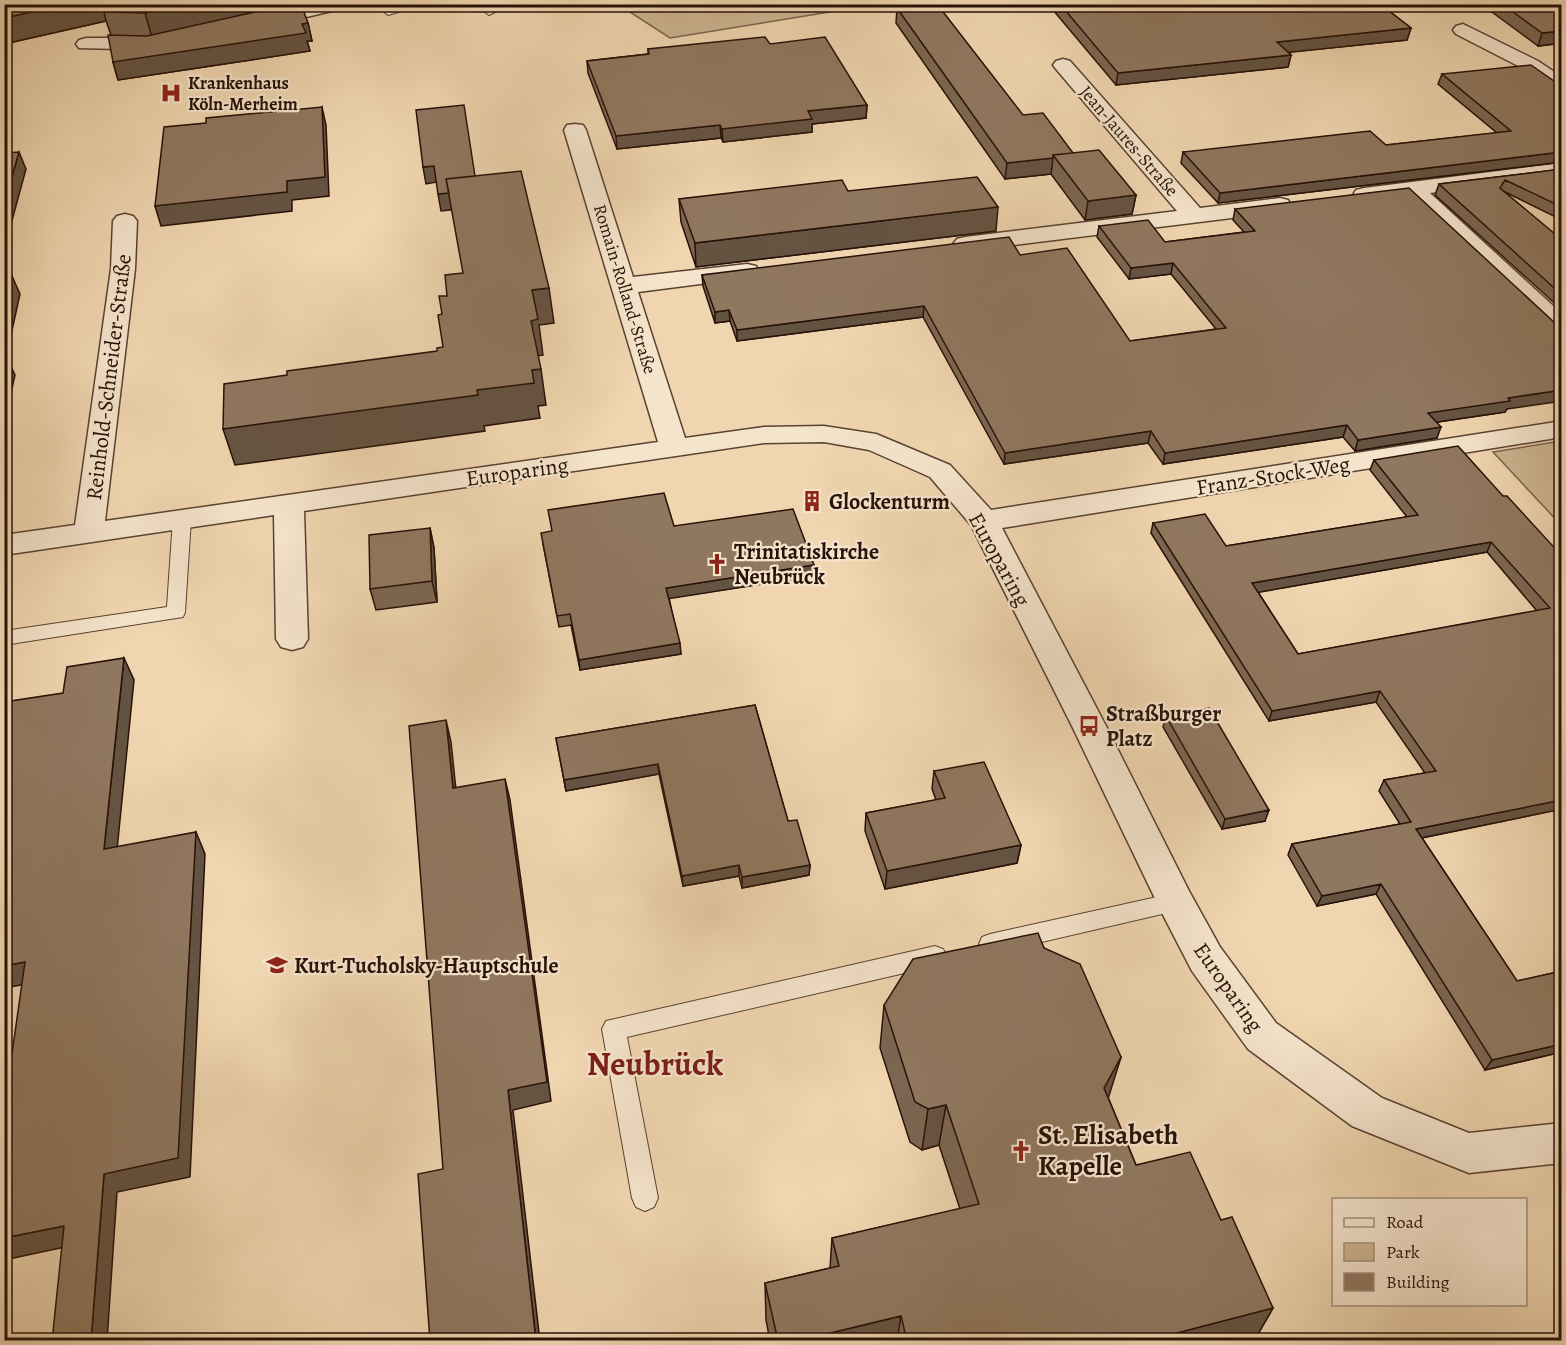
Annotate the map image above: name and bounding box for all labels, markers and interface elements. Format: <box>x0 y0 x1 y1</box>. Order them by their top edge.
place label: Krankenhaus Köln-Merheim <box>188 71 298 116</box>
hospital icon: Krankenhaus Köln-Merheim <box>159 81 183 105</box>
street label: Jean-Jaures-Straße <box>1074 81 1184 201</box>
street label: Romain-Rolland-Straße <box>588 201 662 377</box>
street label: Reinhold-Schneider-Straße <box>79 252 139 502</box>
street label: Franz-Stock-Weg <box>1194 449 1352 503</box>
street label: Europaring <box>464 450 570 494</box>
place label: Glockenturm <box>829 487 950 517</box>
building icon: Glockenturm <box>800 489 824 513</box>
street label: Europaring <box>961 507 1037 612</box>
place label: Trinitatiskirche Neubrück <box>734 537 879 592</box>
church icon: Trinitatiskirche Neubrück <box>705 552 729 576</box>
place label: Straßburger Platz <box>1106 699 1221 754</box>
bus stop icon: Straßburger Platz <box>1077 714 1101 738</box>
street label: Europaring <box>1186 937 1270 1038</box>
place label: Kurt-Tucholsky-Hauptschule <box>294 951 559 981</box>
school or university icon: Kurt-Tucholsky-Hauptschule <box>265 953 289 977</box>
district label: Neubrück <box>587 1041 723 1086</box>
place label: St. Elisabeth Kapelle <box>1038 1117 1179 1184</box>
church icon: St. Elisabeth Kapelle <box>1009 1139 1033 1163</box>
legend <box>1332 1198 1527 1306</box>
text: Road <box>1386 1210 1424 1234</box>
text: Park <box>1386 1240 1420 1264</box>
text: Building <box>1386 1270 1450 1294</box>

